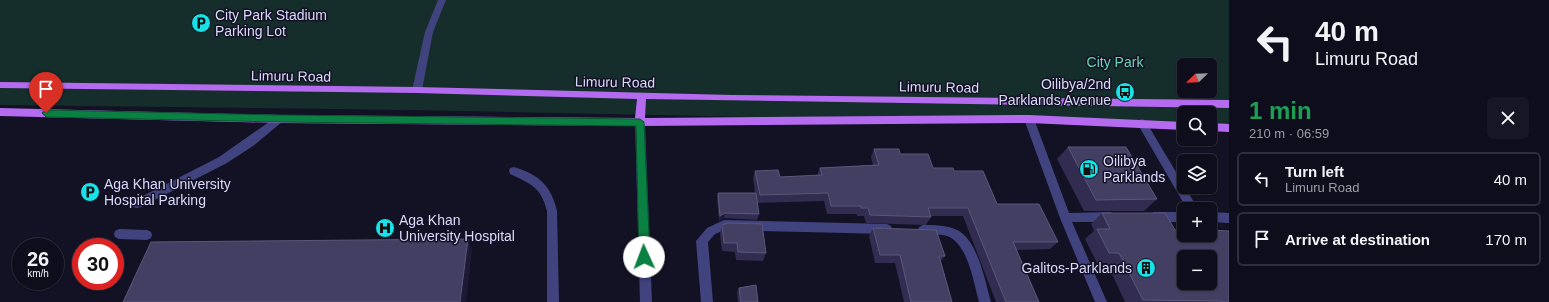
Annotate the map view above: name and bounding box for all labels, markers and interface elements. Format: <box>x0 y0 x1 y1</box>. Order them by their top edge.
place label: City Park Stadium Parking Lot <box>215 7 327 39</box>
parking icon: City Park Stadium Parking Lot <box>190 12 212 34</box>
icon: left <box>1249 16 1301 68</box>
text: 40 m <box>1315 16 1379 47</box>
text: Limuru Road <box>1315 49 1418 69</box>
park label: City Park <box>1087 54 1144 70</box>
north arrow <box>1177 58 1217 98</box>
map controls <box>1177 58 1217 290</box>
street label: Limuru Road <box>251 67 331 85</box>
pin <box>29 72 63 113</box>
street label: Limuru Road <box>575 73 655 91</box>
place label: Oilibya/2nd Parklands Avenue <box>998 76 1111 108</box>
icon: arrive <box>35 78 57 100</box>
street label: Limuru Road <box>899 78 979 96</box>
bus stop icon: Oilibya/2nd Parklands Avenue <box>1114 81 1136 103</box>
text: 1 min <box>1249 97 1312 124</box>
button: close <box>1487 97 1529 139</box>
button: search <box>1177 106 1217 146</box>
text: 210 m · 06:59 <box>1249 126 1329 141</box>
place label: Oilibya Parklands <box>1103 153 1165 185</box>
button: layers <box>1177 154 1217 194</box>
fuel station icon: Oilibya Parklands <box>1078 158 1100 180</box>
text: Turn left <box>1285 163 1344 180</box>
icon: left <box>1251 168 1273 190</box>
text: 40 m <box>1494 171 1527 188</box>
place label: Aga Khan University Hospital Parking <box>104 176 231 208</box>
text: Limuru Road <box>1285 180 1359 195</box>
parking icon: Aga Khan University Hospital Parking <box>79 181 101 203</box>
button: + <box>1177 202 1217 242</box>
place label: Aga Khan University Hospital <box>399 212 515 244</box>
hospital icon: Aga Khan University Hospital <box>374 217 396 239</box>
icon: arrive <box>1251 228 1273 250</box>
text: Arrive at destination <box>1285 231 1430 248</box>
text: 170 m <box>1485 231 1527 248</box>
position arrow <box>623 236 665 278</box>
speed limit sign: 30 <box>72 238 124 290</box>
text: 26 <box>27 248 49 270</box>
button: − <box>1177 250 1217 290</box>
building icon: Galitos-Parklands <box>1135 257 1157 279</box>
place label: Galitos-Parklands <box>1022 260 1132 276</box>
text: km/h <box>27 268 49 279</box>

